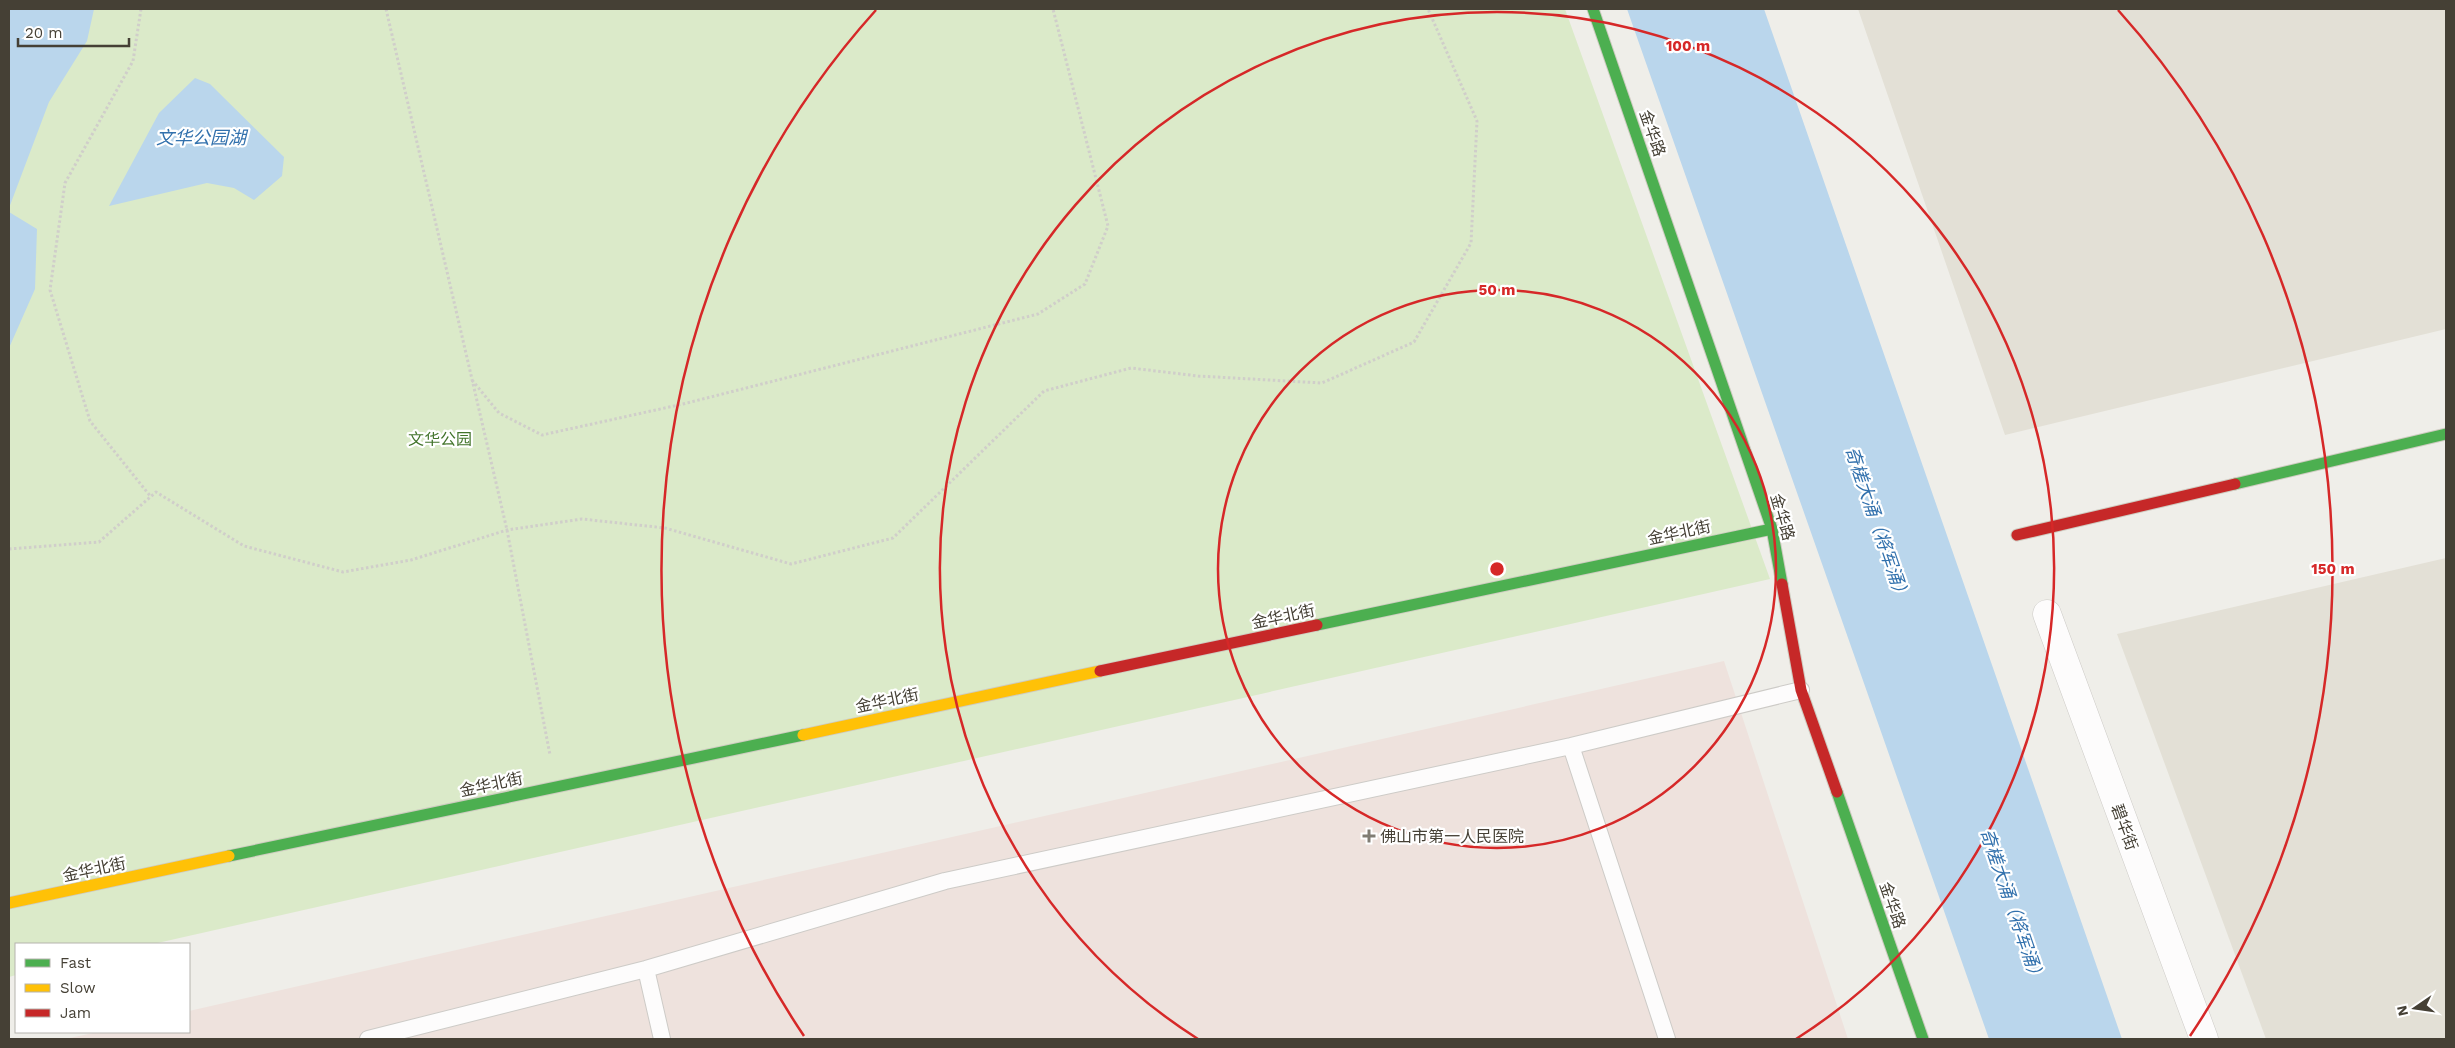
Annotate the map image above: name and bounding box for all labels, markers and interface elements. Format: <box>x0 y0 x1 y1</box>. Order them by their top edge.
scale bar <box>18 15 129 47</box>
text: 20 m <box>25 24 63 42</box>
text: 100 m <box>1666 37 1710 55</box>
street label: 金华路 <box>1636 107 1669 159</box>
water label: 文华公园湖 <box>156 127 249 148</box>
text: 50 m <box>1479 281 1515 299</box>
park label: 文华公园 <box>408 430 472 449</box>
water label: 奇槎大涌（将军涌） <box>1841 444 1914 604</box>
street label: 金华路 <box>1767 491 1798 543</box>
street label: 金华北街 <box>1646 517 1712 548</box>
centre of rings <box>1488 560 1506 578</box>
text: 150 m <box>2311 560 2355 578</box>
street label: 金华北街 <box>1250 601 1316 632</box>
street label: 金华北街 <box>854 685 920 716</box>
street label: 金华北街 <box>458 769 524 800</box>
street label: 碧华街 <box>2107 801 2142 853</box>
water label: 奇槎大涌（将军涌） <box>1976 826 2049 986</box>
place label: 佛山市第一人民医院 <box>1380 827 1524 846</box>
marker: 佛山市第一人民医院 <box>1362 829 1376 843</box>
street label: 金华北街 <box>61 854 127 885</box>
street label: 金华路 <box>1876 879 1909 931</box>
legend <box>15 943 190 1033</box>
text: Fast <box>60 954 92 972</box>
text: Slow <box>60 979 96 997</box>
north arrow <box>2390 983 2440 1033</box>
text: Jam <box>60 1004 91 1022</box>
text: N <box>2393 1004 2411 1018</box>

